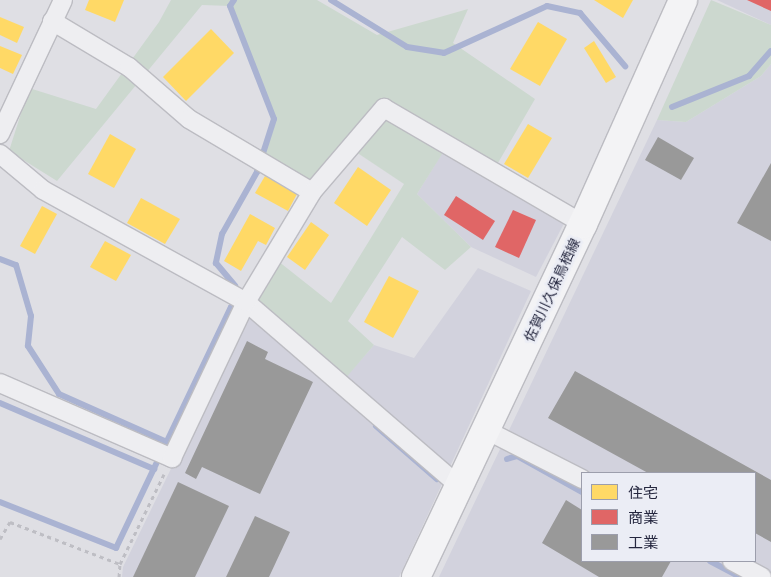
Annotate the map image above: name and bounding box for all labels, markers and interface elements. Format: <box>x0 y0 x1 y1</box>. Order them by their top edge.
street label: 佐賀川久保鳥栖線 <box>521 236 583 344</box>
legend <box>581 472 756 562</box>
text: 住宅 <box>628 483 658 501</box>
text: 商業 <box>628 508 658 526</box>
text: 工業 <box>628 533 658 551</box>

